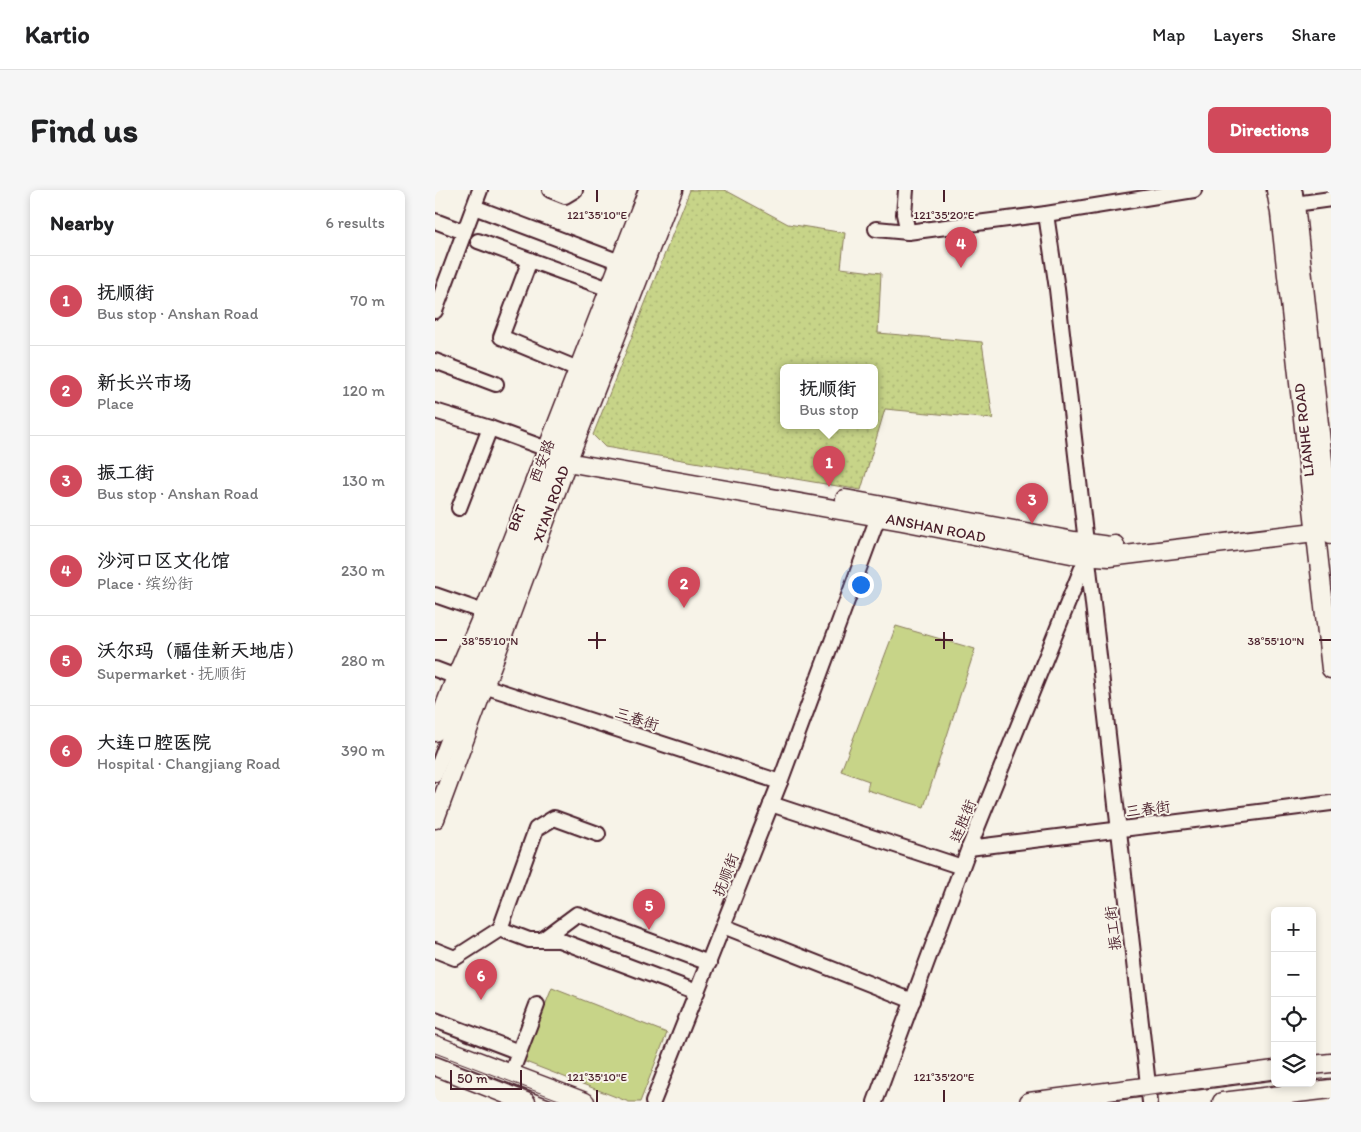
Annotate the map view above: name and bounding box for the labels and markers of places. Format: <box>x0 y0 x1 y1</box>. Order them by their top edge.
pin: 4 <box>945 227 977 268</box>
pin: 1 <box>813 446 845 487</box>
pin: 3 <box>1016 483 1048 524</box>
pin: 2 <box>668 567 700 608</box>
pin: 5 <box>633 889 665 930</box>
pin: 6 <box>465 959 497 1000</box>

